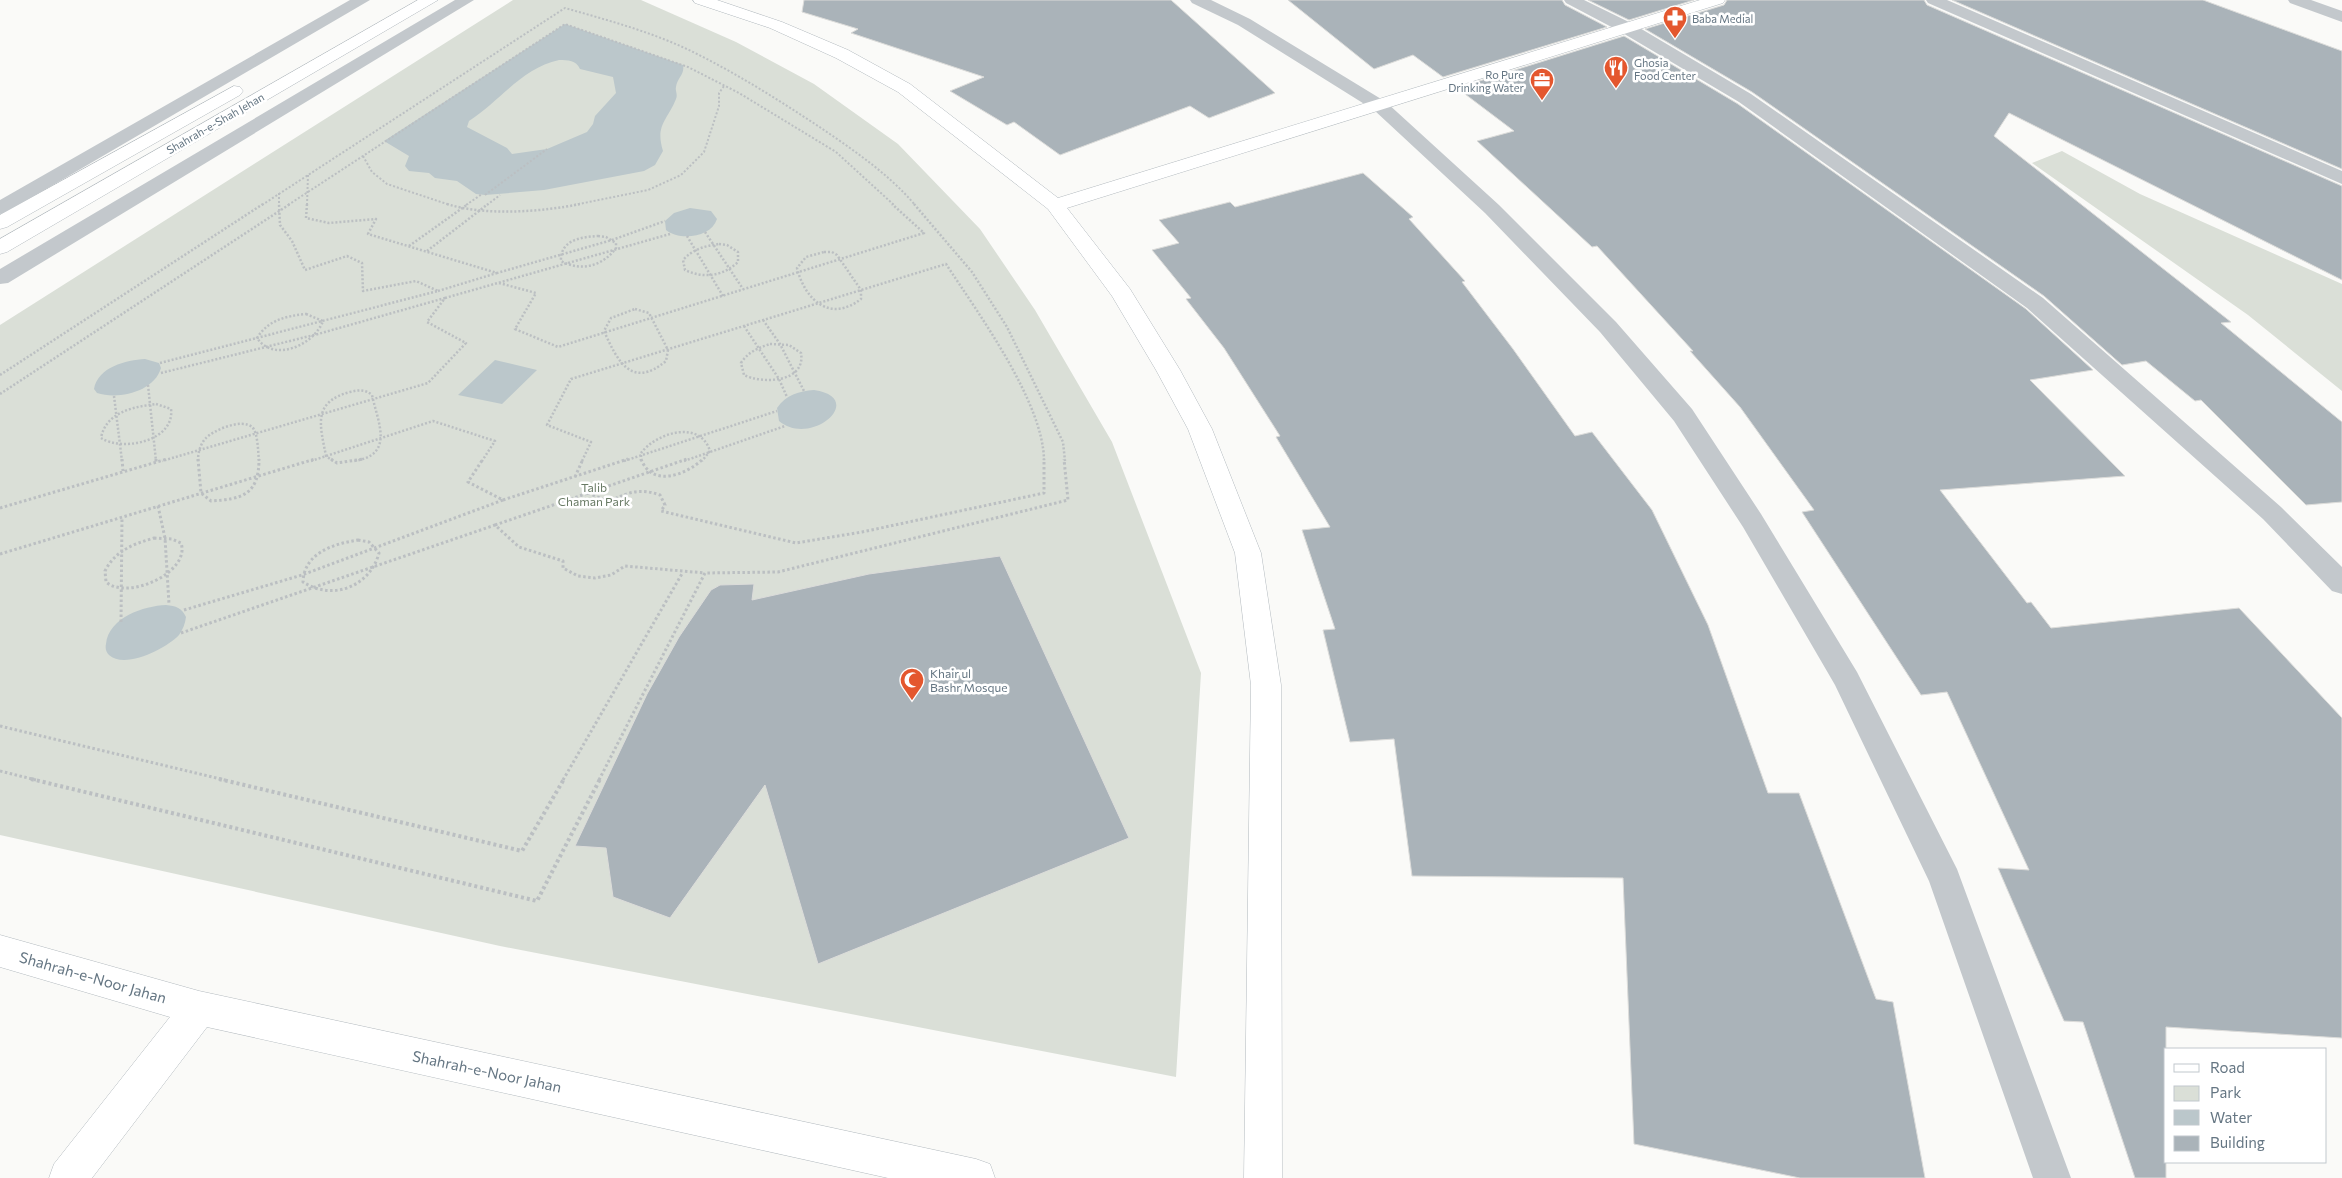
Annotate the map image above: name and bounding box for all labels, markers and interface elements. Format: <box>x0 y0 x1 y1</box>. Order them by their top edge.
pharmacy icon: Baba Medial <box>1662 5 1688 39</box>
place label: Baba Medial <box>1692 12 1753 25</box>
restaurant icon: Ghosia Food Center <box>1603 55 1629 89</box>
place label: Ghosia Food Center <box>1634 56 1697 82</box>
office icon: Ro Pure Drinking Water <box>1529 67 1555 101</box>
place label: Ro Pure Drinking Water <box>1448 68 1525 94</box>
street label: Shahrah-e-Shah Jehan <box>164 90 267 157</box>
park label: Talib Chaman Park <box>558 480 631 508</box>
place label: Khair ul Bashr Mosque <box>930 666 1007 694</box>
mosque icon: Khair ul Bashr Mosque <box>899 667 925 701</box>
street label: Shahrah-e-Noor Jahan <box>17 947 169 1007</box>
street label: Shahrah-e-Noor Jahan <box>411 1046 563 1096</box>
legend <box>2164 1048 2327 1163</box>
text: Road <box>2210 1058 2245 1076</box>
text: Park <box>2210 1083 2241 1101</box>
text: Water <box>2210 1108 2252 1126</box>
text: Building <box>2210 1133 2265 1151</box>

